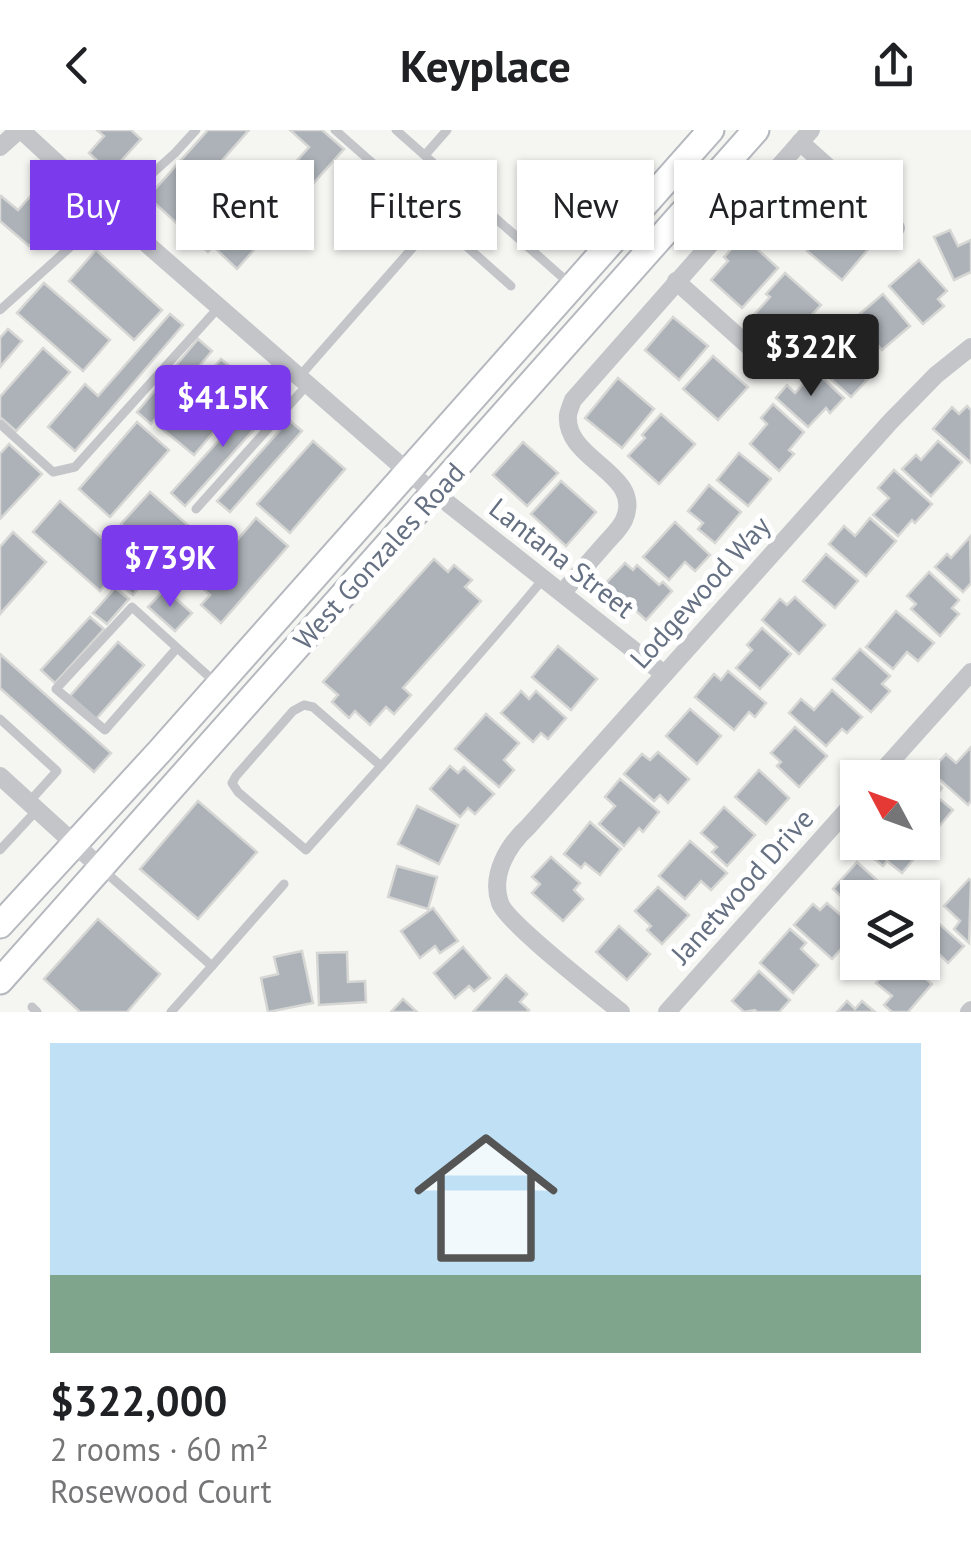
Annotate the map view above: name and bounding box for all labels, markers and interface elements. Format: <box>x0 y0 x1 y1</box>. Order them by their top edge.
text: Keyplace <box>400 36 571 94</box>
icon: back <box>50 38 105 93</box>
icon: share <box>866 38 921 93</box>
chip: Buy <box>30 160 156 250</box>
chip: Rent <box>176 160 314 250</box>
chip: Filters <box>334 160 497 250</box>
chip: New <box>517 160 654 250</box>
chip: Apartment <box>674 160 903 250</box>
pin: $322K <box>741 314 881 399</box>
text: $322K <box>765 325 857 367</box>
pin: $415K <box>153 365 293 450</box>
text: $415K <box>177 376 269 418</box>
street label: West Gonzales Road <box>285 454 473 657</box>
street label: Lantana Street <box>482 489 643 626</box>
street label: Lodgewood Way <box>621 508 778 676</box>
pin: $739K <box>100 525 240 610</box>
text: $739K <box>124 536 216 578</box>
north arrow <box>840 760 940 860</box>
map controls <box>840 760 940 980</box>
street label: Janetwood Drive <box>661 800 821 972</box>
button: layers <box>840 880 940 980</box>
icon: home <box>396 1108 576 1288</box>
text: $322,000 <box>50 1373 227 1428</box>
text: 2 rooms · 60 m² <box>50 1428 268 1470</box>
text: Rosewood Court <box>50 1470 272 1512</box>

